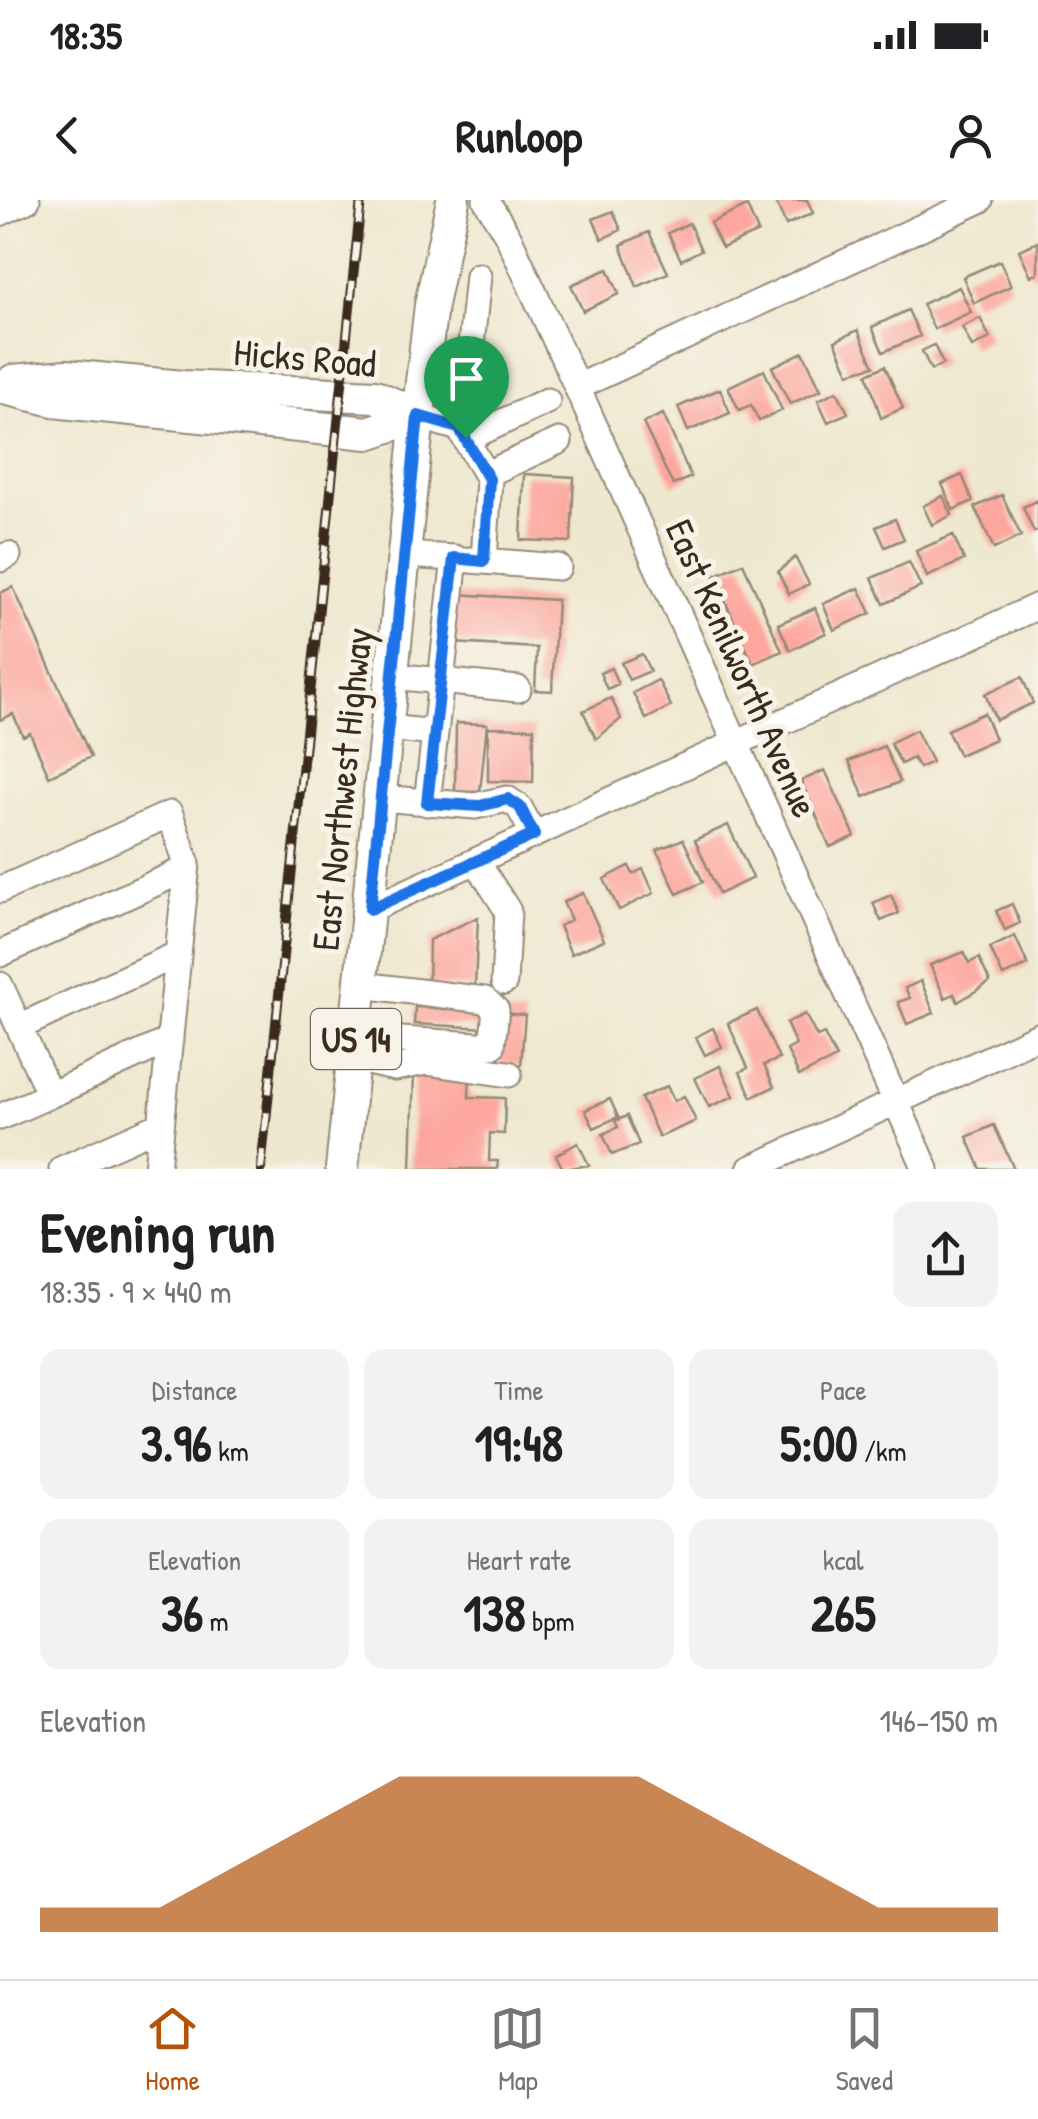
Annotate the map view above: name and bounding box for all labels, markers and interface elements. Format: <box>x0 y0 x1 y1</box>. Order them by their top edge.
text: 18:35 <box>50 9 122 61</box>
text: Runloop <box>456 105 582 166</box>
icon: back <box>40 108 95 163</box>
icon: person <box>943 108 998 163</box>
street label: Hicks Road <box>232 325 378 389</box>
pin <box>424 336 509 439</box>
icon: arrive <box>439 351 494 406</box>
street label: East Kenilworth Avenue <box>654 511 832 825</box>
street label: East Northwest Highway <box>298 625 384 953</box>
road number: US 14 <box>311 1009 401 1069</box>
text: Evening run <box>40 1195 275 1269</box>
button: share <box>893 1202 998 1307</box>
text: 18:35 · 9 × 440 m <box>40 1270 232 1313</box>
text: Distance <box>152 1371 237 1409</box>
text: Time <box>494 1371 544 1409</box>
text: Pace <box>820 1371 867 1409</box>
text: 3.96 <box>140 1409 212 1477</box>
text: 19:48 <box>475 1409 563 1477</box>
text: 5:00 <box>780 1409 858 1477</box>
text: km <box>212 1432 249 1470</box>
text: /km <box>858 1432 907 1470</box>
text: Elevation <box>148 1541 241 1579</box>
text: Heart rate <box>467 1541 571 1579</box>
text: kcal <box>823 1541 864 1579</box>
text: 36 <box>161 1579 203 1647</box>
text: 138 <box>463 1579 526 1647</box>
text: 265 <box>811 1579 876 1647</box>
text: m <box>203 1602 229 1640</box>
text: bpm <box>526 1602 575 1640</box>
text: Elevation <box>40 1699 146 1742</box>
text: 146–150 m <box>880 1699 998 1742</box>
tab: Home <box>145 2001 200 2099</box>
tab: Map <box>490 2001 545 2099</box>
tab: Saved <box>836 2001 893 2099</box>

